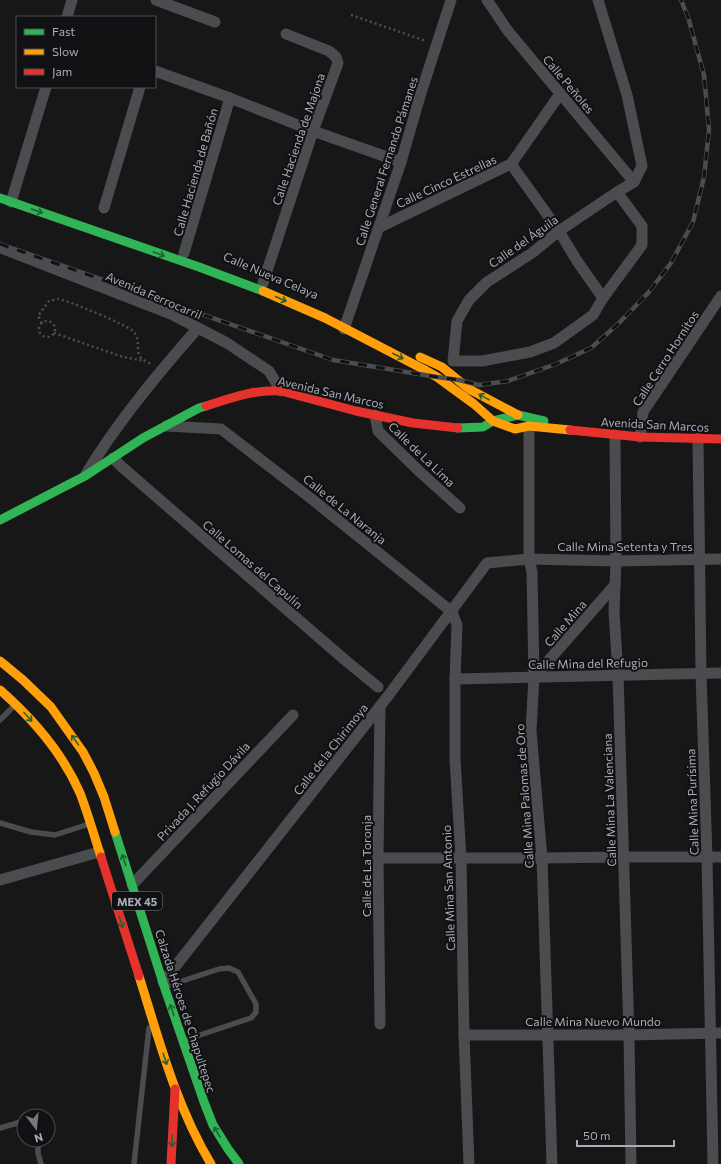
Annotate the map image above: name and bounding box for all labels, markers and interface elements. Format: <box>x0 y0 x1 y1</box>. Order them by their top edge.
legend <box>16 16 156 88</box>
text: Fast <box>52 24 75 38</box>
text: Slow <box>52 44 79 58</box>
street label: Calle Peñoles <box>541 52 597 116</box>
text: Jam <box>52 64 72 79</box>
street label: Calle Hacienda de Majona <box>269 71 327 207</box>
street label: Calle General Fernando Pámanes <box>352 75 420 247</box>
street label: Calle Hacienda de Bañón <box>170 106 220 238</box>
street label: Calle Cinco Estrellas <box>394 152 498 210</box>
one-way arrow <box>30 208 43 215</box>
street label: Calle del Águila <box>486 212 560 270</box>
street label: Calle Nueva Celaya <box>221 249 321 301</box>
one-way arrow <box>153 250 165 258</box>
street label: Avenida Ferrocarril <box>104 268 204 322</box>
one-way arrow <box>275 296 287 303</box>
street label: Calle Cerro Hornitos <box>629 308 701 408</box>
one-way arrow <box>392 353 404 360</box>
street label: Avenida San Marcos <box>276 373 386 411</box>
one-way arrow <box>478 393 490 400</box>
street label: Avenida San Marcos <box>600 414 710 434</box>
street label: Calle de La Lima <box>386 419 458 489</box>
street label: Calle de La Naranja <box>301 471 389 547</box>
street label: Calle Lomas del Capulín <box>200 517 306 611</box>
street label: Calle Mina Setenta y Tres <box>557 539 693 553</box>
street label: Calle Mina <box>541 597 589 649</box>
street label: Calle Mina del Refugio <box>528 655 648 671</box>
street label: Calle de la Chirimoya <box>290 700 370 798</box>
one-way arrow <box>23 712 32 722</box>
street label: Calle Mina Palomas de Oro <box>512 723 536 869</box>
street label: Calle Mina La Valenciana <box>600 733 618 867</box>
one-way arrow <box>71 735 79 746</box>
street label: Privada J. Refugio Dávila <box>154 739 253 844</box>
street label: Calle Mina Purísima <box>683 748 701 856</box>
street label: Calle de La Toronja <box>359 815 373 917</box>
street label: Calle Mina San Antonio <box>439 825 457 951</box>
one-way arrow <box>120 853 127 866</box>
road number: MEX 45 <box>112 892 162 910</box>
one-way arrow <box>118 916 126 928</box>
street label: Calzada Héroes de Chapultepec <box>153 928 219 1094</box>
one-way arrow <box>168 1004 175 1017</box>
street label: Calle Mina Nuevo Mundo <box>525 1014 661 1028</box>
one-way arrow <box>162 1053 169 1066</box>
north arrow <box>16 1108 56 1148</box>
scale bar <box>577 1122 674 1148</box>
one-way arrow <box>213 1126 221 1138</box>
text: 50 m <box>583 1128 611 1142</box>
text: N <box>33 1131 45 1145</box>
one-way arrow <box>168 1134 176 1147</box>

